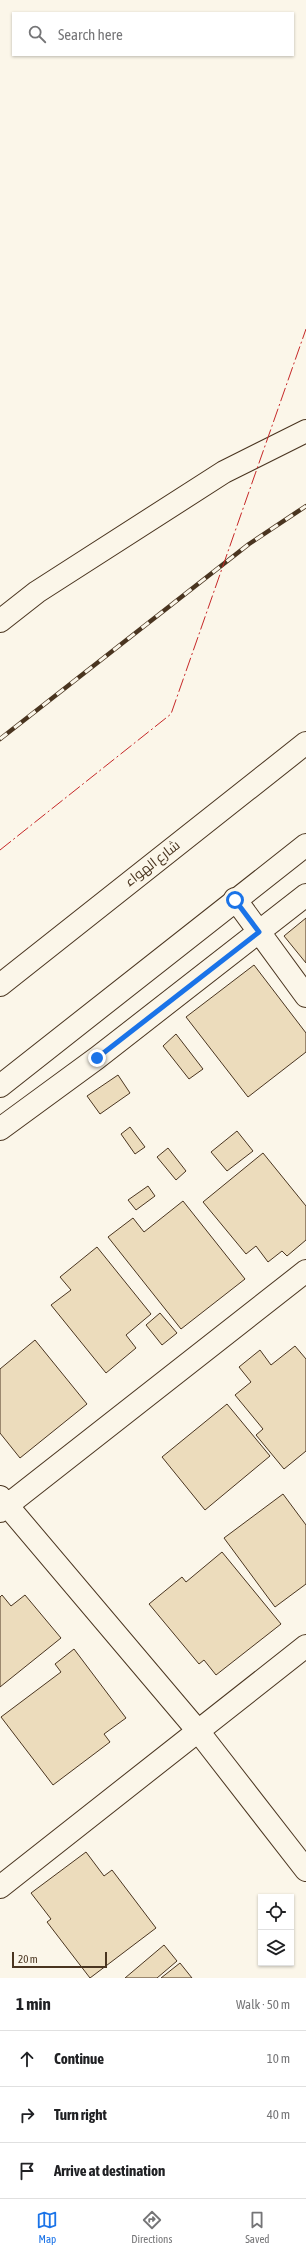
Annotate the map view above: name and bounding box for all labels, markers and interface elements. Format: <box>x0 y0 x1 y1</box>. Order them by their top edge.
search box <box>12 12 294 56</box>
icon: search <box>26 23 48 45</box>
text: Search here <box>58 26 123 43</box>
street label: شارع الهواء <box>121 837 183 890</box>
route start <box>226 891 244 909</box>
route end <box>88 1049 106 1067</box>
map controls <box>258 1894 294 1966</box>
button: locate <box>258 1894 294 1930</box>
button: layers <box>258 1930 294 1966</box>
scale bar <box>12 1950 107 1969</box>
text: 20 m <box>18 1953 38 1965</box>
text: 1 min <box>16 1994 51 2014</box>
text: Walk · 50 m <box>236 1997 290 2012</box>
icon: ahead <box>16 2048 38 2070</box>
text: Continue <box>54 2050 104 2067</box>
text: 10 m <box>267 2051 290 2066</box>
icon: right <box>16 2104 38 2126</box>
text: Turn right <box>54 2106 107 2123</box>
text: 40 m <box>267 2107 290 2122</box>
icon: arrive <box>16 2160 38 2182</box>
text: Arrive at destination <box>54 2162 165 2179</box>
tab: Map <box>36 2209 58 2245</box>
tab: Directions <box>131 2209 172 2245</box>
tab: Saved <box>245 2209 270 2245</box>

